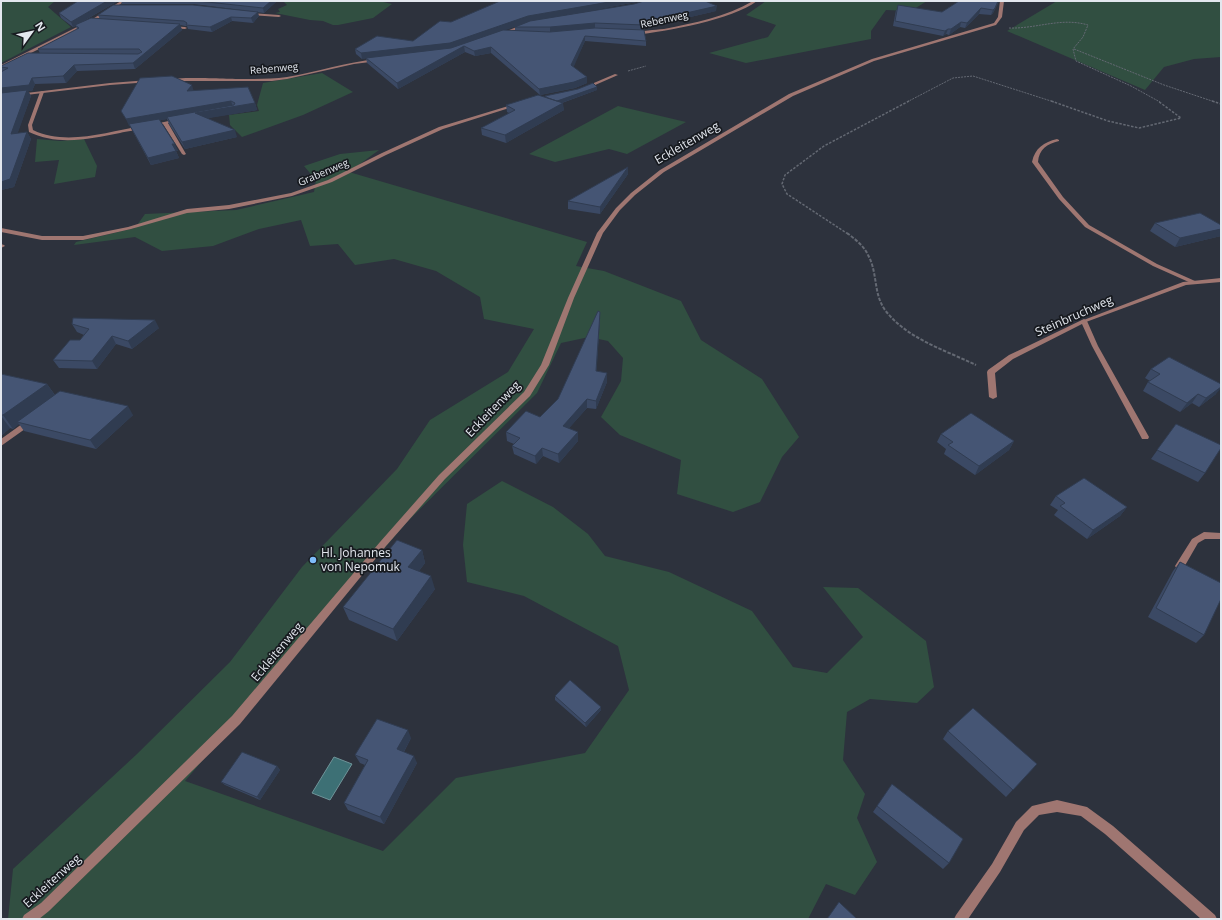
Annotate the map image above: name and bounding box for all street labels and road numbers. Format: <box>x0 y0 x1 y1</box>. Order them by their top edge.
street label: Rebenweg <box>639 7 690 31</box>
street label: Rebenweg <box>249 59 299 77</box>
street label: Eckleitenweg <box>651 117 723 168</box>
street label: Grabenweg <box>296 155 351 189</box>
street label: Steinbruchweg <box>1032 291 1116 340</box>
street label: Eckleitenweg <box>461 376 524 441</box>
street label: Eckleitenweg <box>247 618 307 685</box>
street label: Eckleitenweg <box>19 850 85 911</box>

